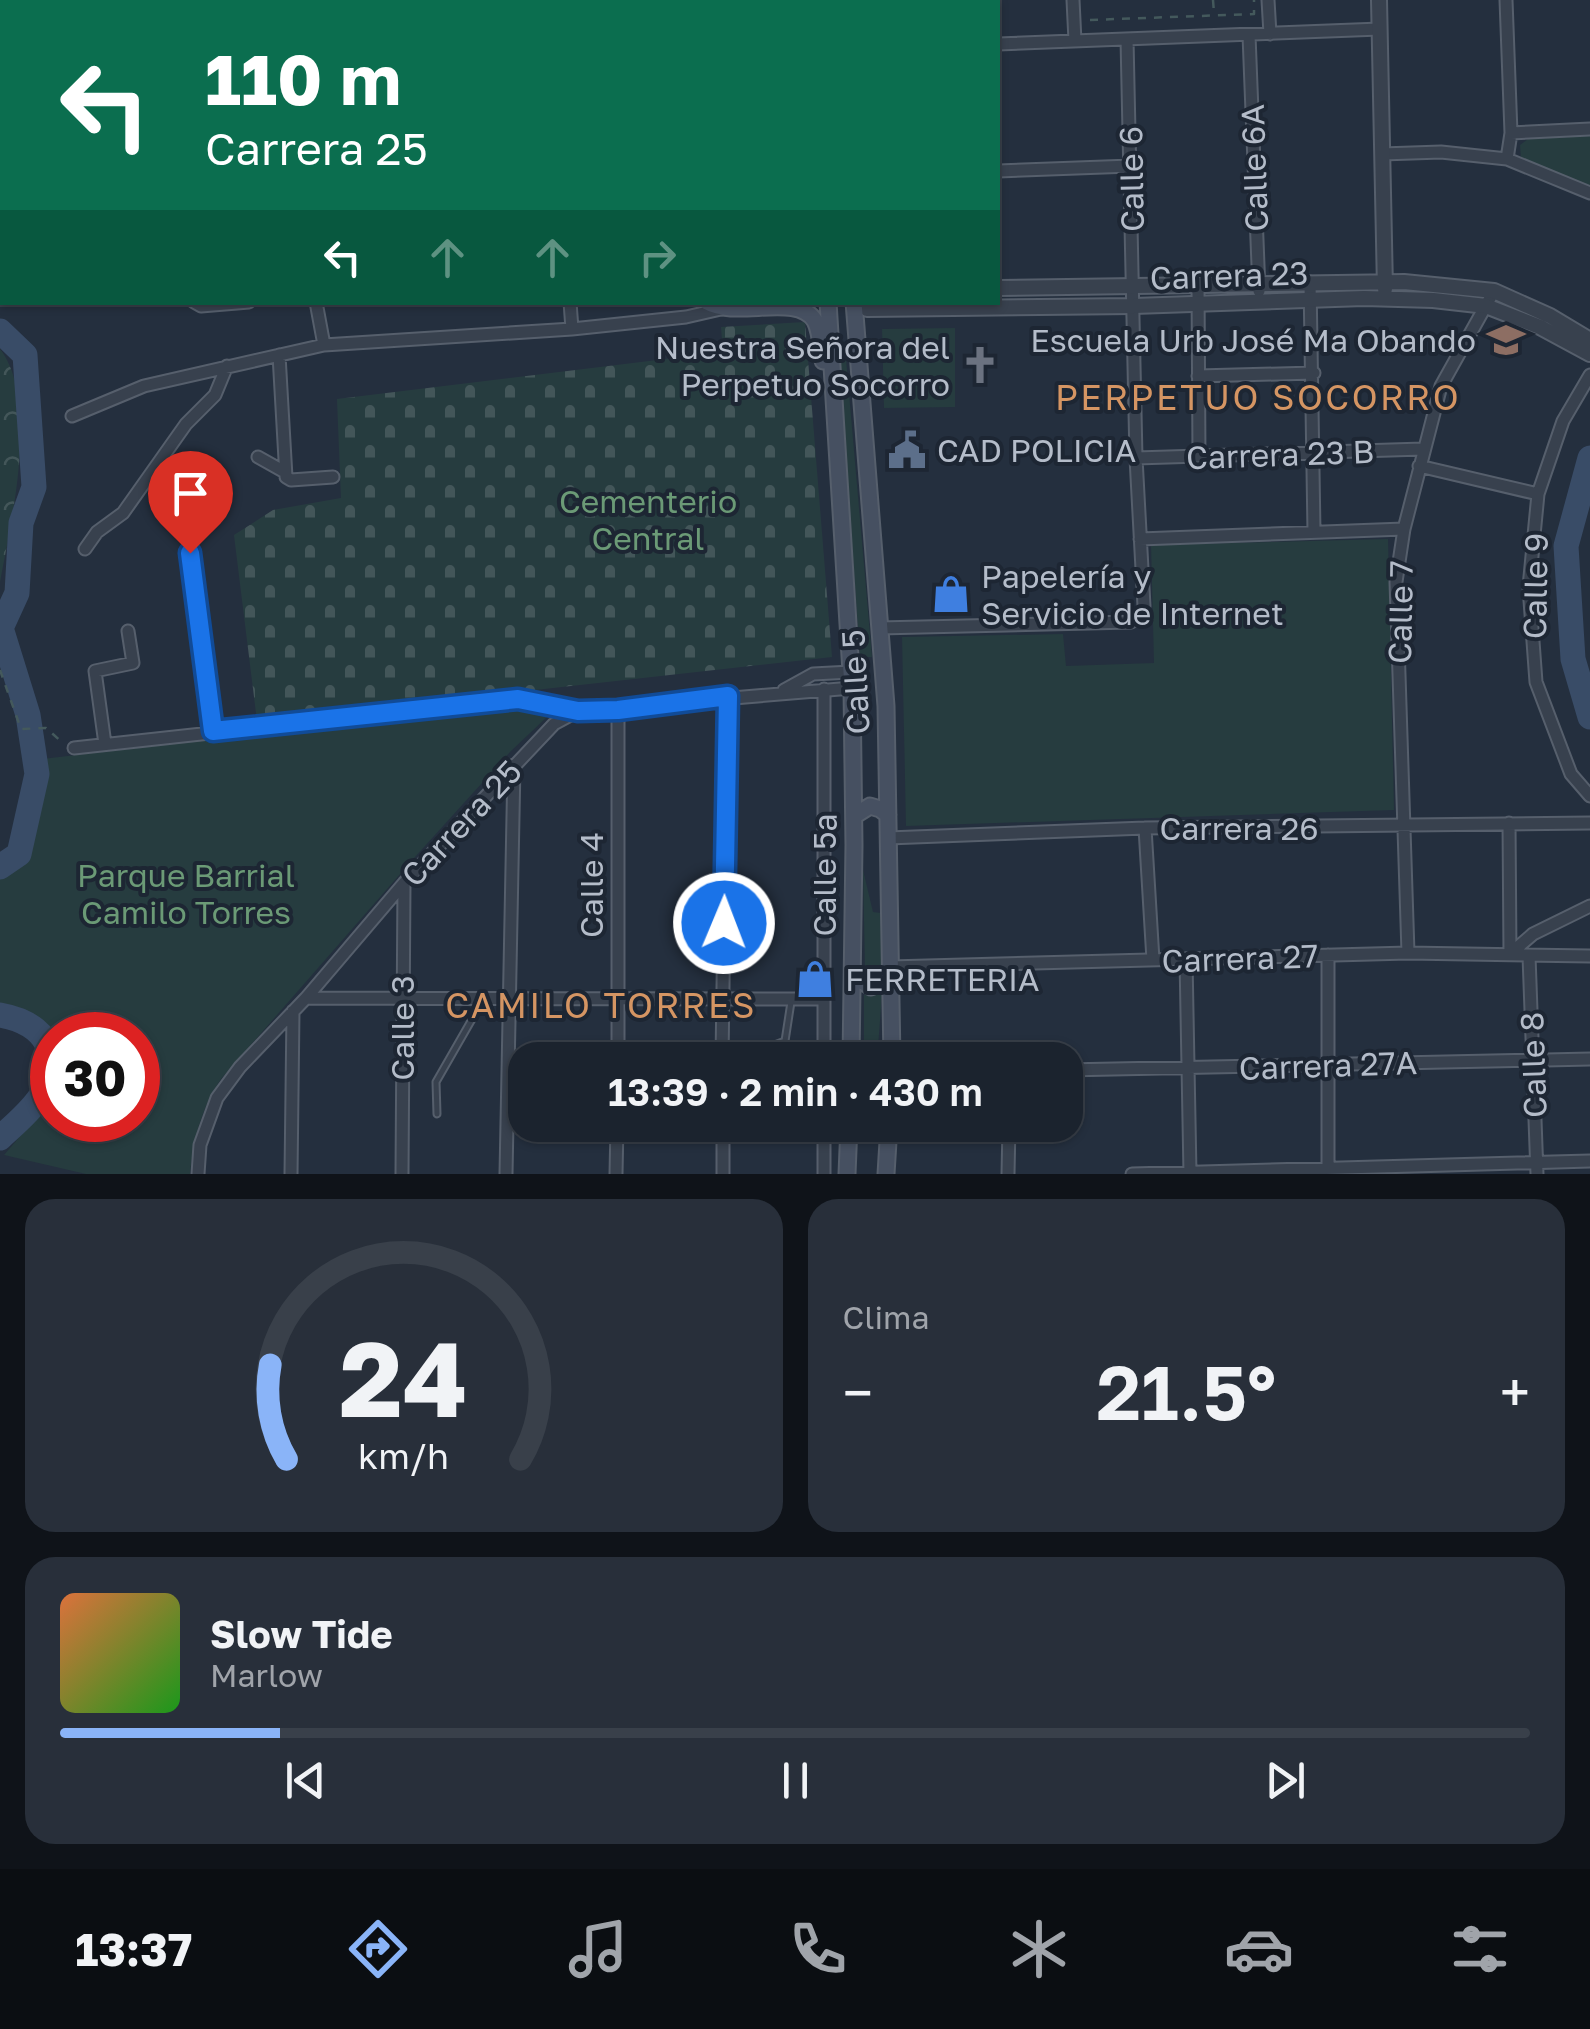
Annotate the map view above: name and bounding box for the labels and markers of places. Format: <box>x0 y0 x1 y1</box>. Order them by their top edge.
school or university icon: Escuela Urb José Ma Obando <box>1485 319 1527 361</box>
place label: Escuela Urb José Ma Obando <box>1030 321 1476 359</box>
place label: Nuestra Señora del Perpetuo Socorro <box>655 328 950 403</box>
church icon: Nuestra Señora del Perpetuo Socorro <box>959 344 1001 386</box>
public building icon: CAD POLICIA <box>886 429 928 471</box>
place label: CAD POLICIA <box>937 431 1136 469</box>
pin <box>148 451 233 554</box>
place label: Papelería y Servicio de Internet <box>981 557 1284 632</box>
shop icon: Papelería y Servicio de Internet <box>930 573 972 615</box>
shop icon: FERRETERIA <box>794 958 836 1000</box>
place label: FERRETERIA <box>845 960 1040 998</box>

